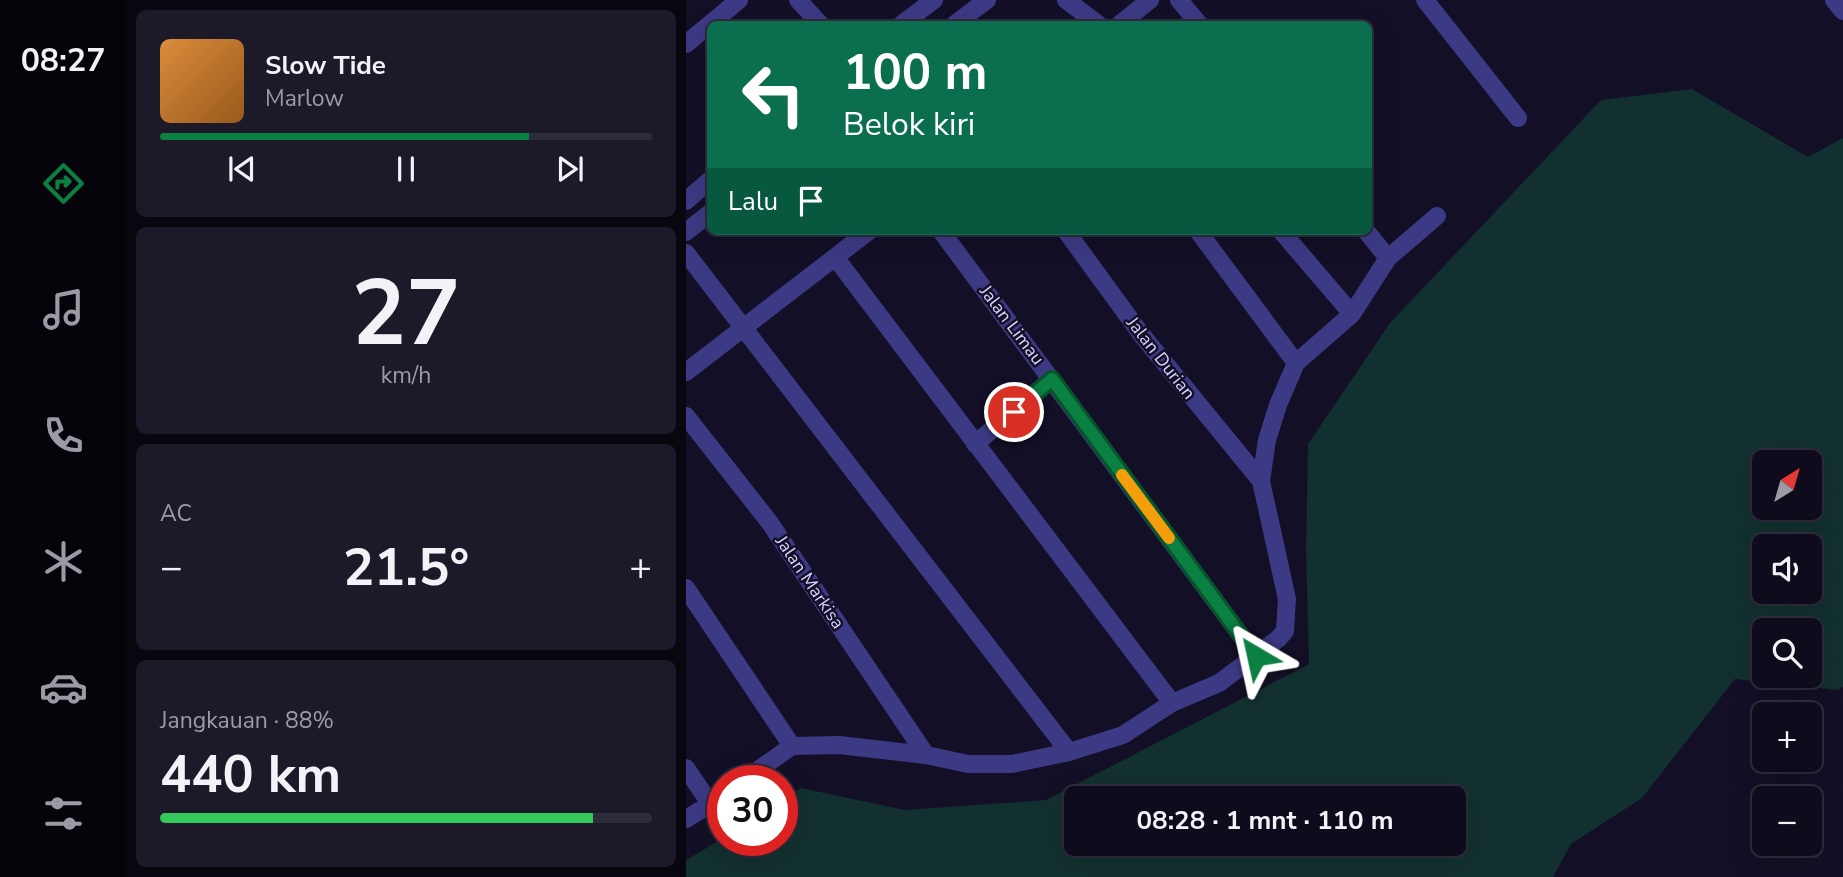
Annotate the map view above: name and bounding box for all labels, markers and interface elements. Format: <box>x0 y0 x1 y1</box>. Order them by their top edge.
text: 08:27 <box>21 39 105 82</box>
text: 100 m <box>843 39 987 106</box>
text: Slow Tide <box>265 48 386 83</box>
icon: left <box>728 49 819 140</box>
text: Marlow <box>265 83 344 114</box>
text: Belok kiri <box>843 103 975 146</box>
icon: previous <box>223 150 261 188</box>
icon: pause <box>387 150 425 188</box>
icon: next <box>551 150 589 188</box>
icon: directions <box>39 159 88 208</box>
icon: arrive <box>792 182 830 220</box>
text: Lalu <box>728 184 778 219</box>
text: 27 <box>351 252 461 376</box>
street label: Jalan Limau <box>974 279 1050 370</box>
icon: music <box>39 285 88 334</box>
street label: Jalan Durian <box>1120 311 1201 404</box>
text: km/h <box>381 360 431 391</box>
pin <box>984 382 1044 442</box>
icon: arrive <box>995 393 1033 431</box>
icon: phone <box>39 411 88 460</box>
north arrow <box>1752 450 1822 520</box>
map controls <box>1752 450 1822 856</box>
text: AC <box>160 498 192 529</box>
street label: Jalan Markisa <box>769 530 850 633</box>
text: 21.5° <box>343 532 469 603</box>
button: sound <box>1752 534 1822 604</box>
icon: climate <box>39 537 88 586</box>
text: − <box>160 542 183 593</box>
text: + <box>629 542 652 593</box>
button: search <box>1752 618 1822 688</box>
position arrow <box>1219 619 1293 693</box>
icon: car <box>39 663 88 712</box>
button: + <box>1752 702 1822 772</box>
text: Jangkauan · 88% <box>160 705 334 736</box>
text: 440 km <box>160 739 341 810</box>
speed limit sign: 30 <box>707 765 798 856</box>
button: − <box>1752 786 1822 856</box>
icon: filters <box>39 789 88 838</box>
text: 08:28 · 1 mnt · 110 m <box>1136 803 1394 838</box>

